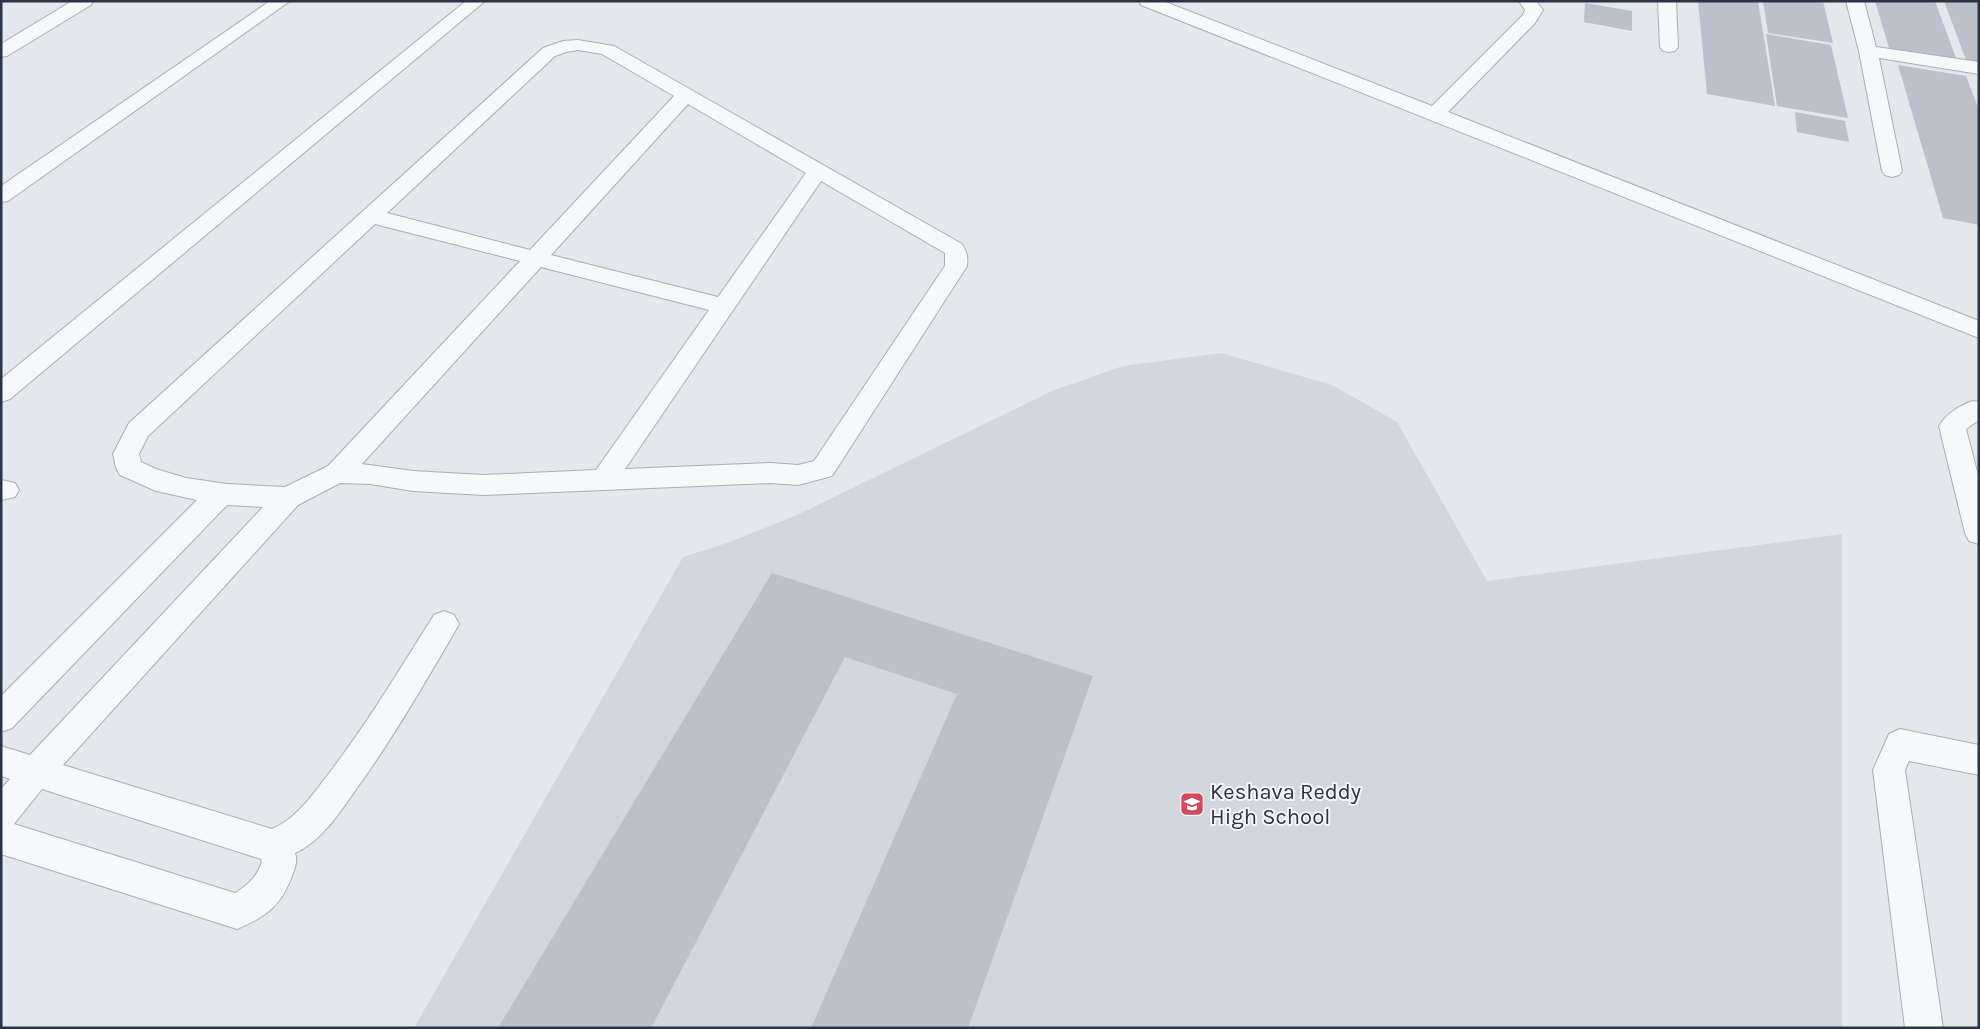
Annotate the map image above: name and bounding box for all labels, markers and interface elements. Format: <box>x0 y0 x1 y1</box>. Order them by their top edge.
place label: Keshava Reddy High School <box>1210 779 1361 830</box>
school or university icon: Keshava Reddy High School <box>1179 791 1205 817</box>

